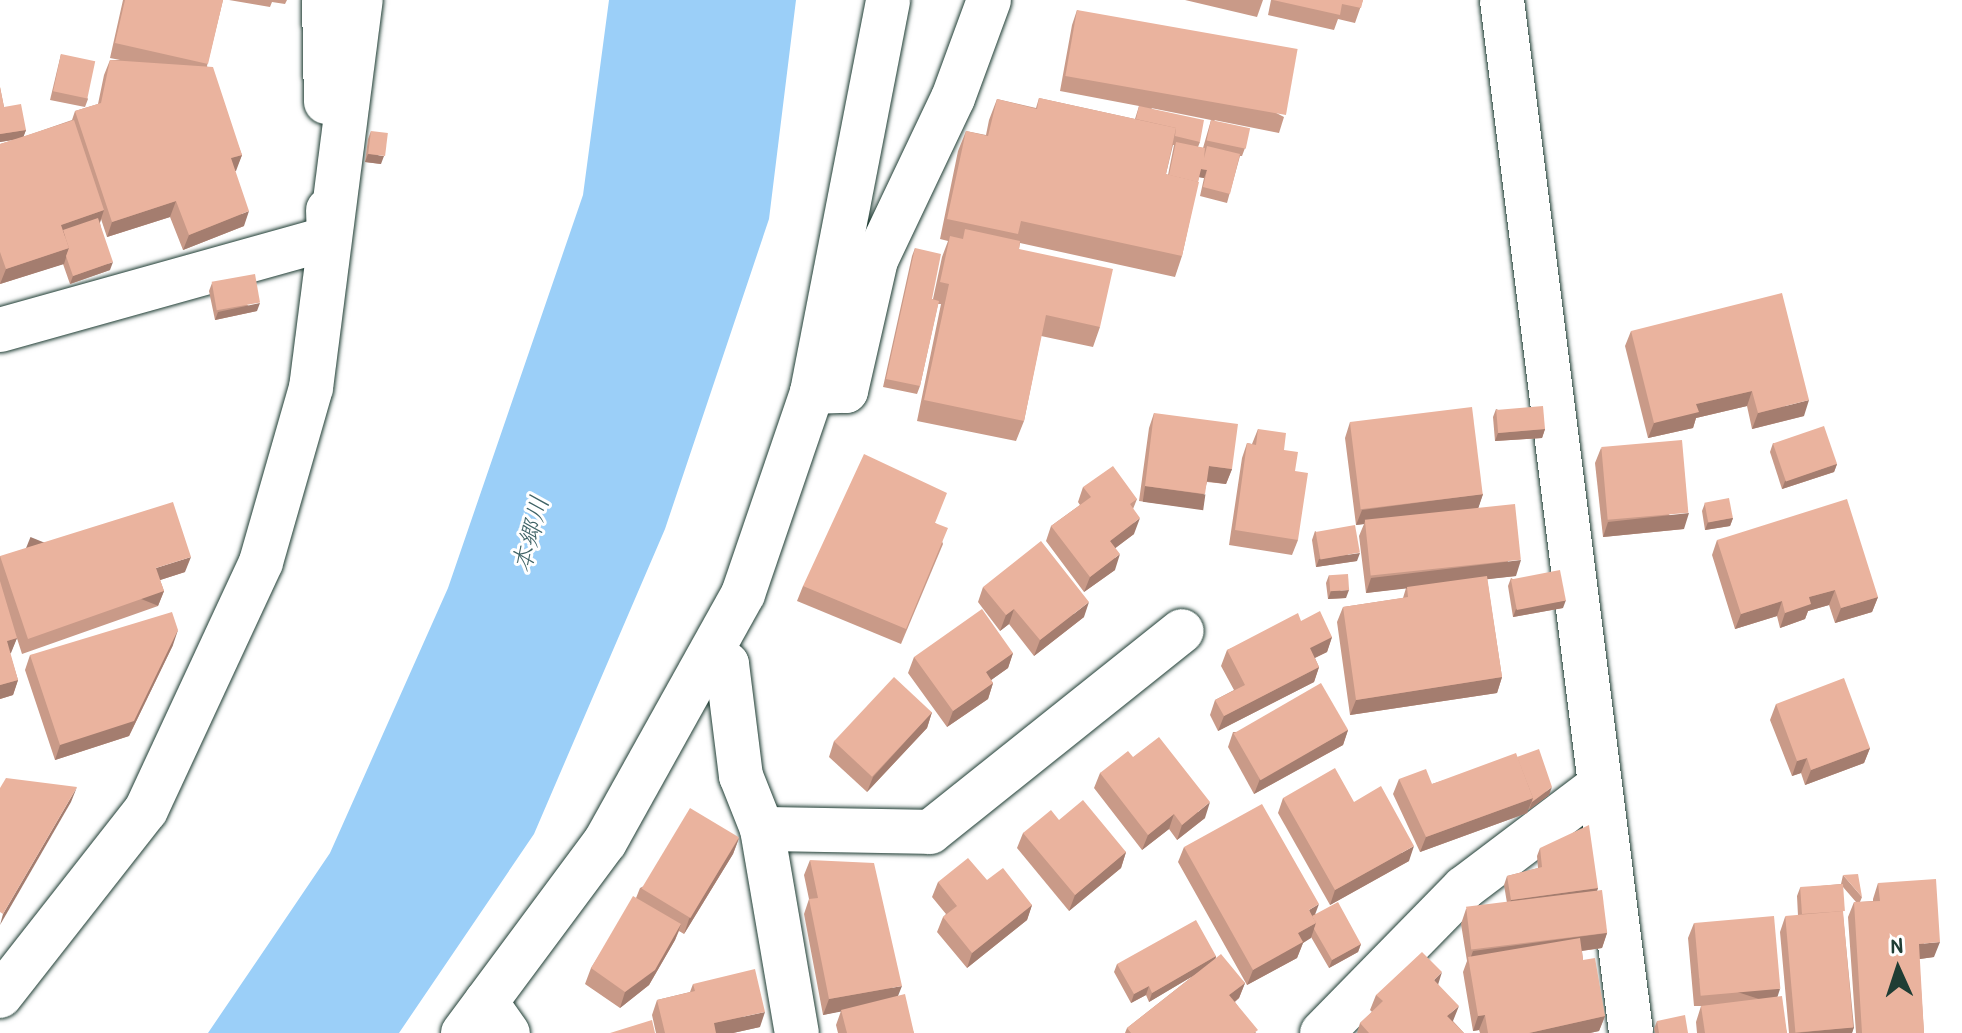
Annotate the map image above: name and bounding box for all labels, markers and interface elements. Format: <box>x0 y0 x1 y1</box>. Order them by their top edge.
water label: 本郷川 <box>505 492 555 576</box>
north arrow <box>1858 929 1938 1009</box>
text: N <box>1890 930 1903 960</box>

